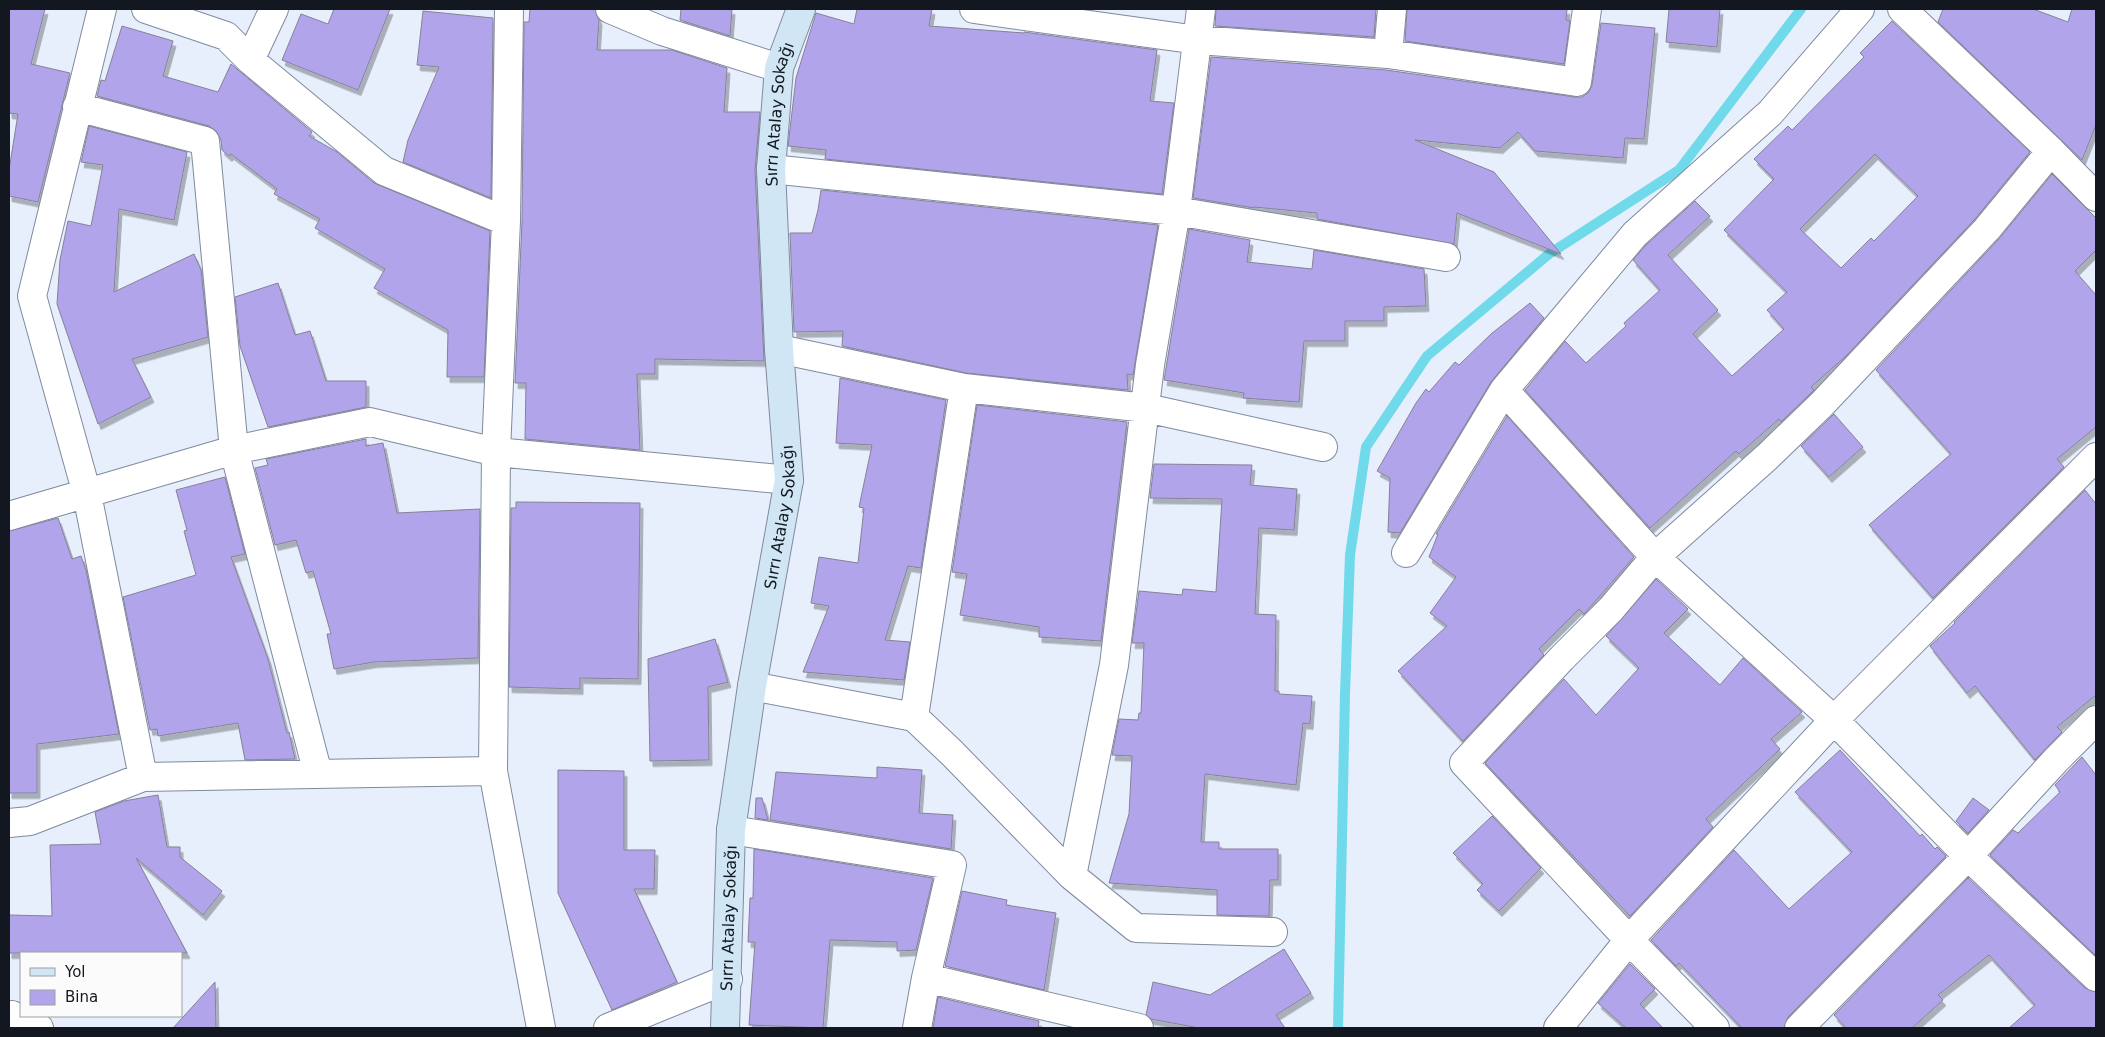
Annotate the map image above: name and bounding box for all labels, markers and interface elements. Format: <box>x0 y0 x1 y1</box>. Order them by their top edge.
street label: Sırrı Atalay Sokağı <box>762 39 798 187</box>
street label: Sırrı Atalay Sokağı <box>761 444 799 591</box>
street label: Sırrı Atalay Sokağı <box>717 845 741 991</box>
legend <box>20 952 182 1017</box>
text: Yol <box>64 963 86 981</box>
text: Bina <box>65 988 98 1006</box>

